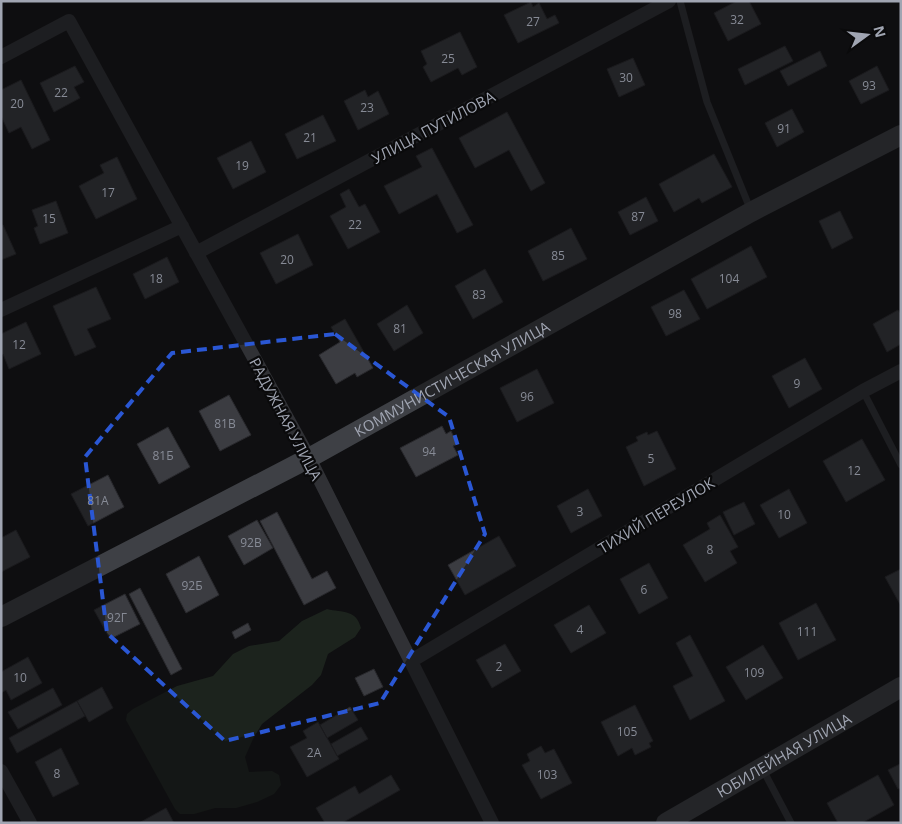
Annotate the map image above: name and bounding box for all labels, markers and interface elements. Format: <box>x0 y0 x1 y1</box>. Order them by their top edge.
north arrow <box>842 10 892 60</box>
house number: 32 <box>730 11 744 28</box>
house number: 27 <box>526 13 540 30</box>
text: N <box>869 24 891 39</box>
house number: 25 <box>441 50 455 67</box>
house number: 30 <box>619 69 633 86</box>
house number: 93 <box>862 77 876 94</box>
house number: 22 <box>54 84 68 101</box>
street label: УЛИЦА ПУТИЛОВА <box>368 86 499 168</box>
house number: 20 <box>10 95 24 112</box>
house number: 23 <box>360 99 374 116</box>
house number: 91 <box>777 120 791 137</box>
house number: 21 <box>303 129 317 146</box>
house number: 19 <box>235 157 249 174</box>
house number: 17 <box>101 184 115 201</box>
house number: 87 <box>631 208 645 225</box>
house number: 15 <box>42 210 56 227</box>
house number: 22 <box>348 216 362 233</box>
house number: 85 <box>551 247 565 264</box>
house number: 20 <box>280 251 294 268</box>
house number: 18 <box>149 270 163 287</box>
house number: 104 <box>719 270 739 287</box>
house number: 83 <box>472 286 486 303</box>
house number: 98 <box>668 305 682 322</box>
street label: КОММУНИСТИЧЕСКАЯ УЛИЦА <box>350 316 553 441</box>
house number: 81 <box>393 320 407 337</box>
house number: 12 <box>12 336 26 353</box>
street label: РАДУЖНАЯ УЛИЦА <box>245 354 327 484</box>
house number: 9 <box>794 375 801 392</box>
house number: 96 <box>520 388 534 405</box>
house number: 81В <box>214 415 236 432</box>
house number: 94 <box>422 443 436 460</box>
house number: 81Б <box>152 447 174 464</box>
house number: 5 <box>648 450 655 467</box>
house number: 12 <box>847 462 861 479</box>
street label: ТИХИЙ ПЕРЕУЛОК <box>594 472 719 558</box>
house number: 81А <box>87 492 109 509</box>
house number: 3 <box>577 503 584 520</box>
house number: 10 <box>777 506 791 523</box>
house number: 92В <box>240 534 262 551</box>
house number: 8 <box>707 541 714 558</box>
house number: 92Б <box>181 577 203 594</box>
house number: 6 <box>641 581 648 598</box>
house number: 92Г <box>107 609 127 626</box>
house number: 4 <box>577 621 584 638</box>
house number: 111 <box>797 623 817 640</box>
house number: 2 <box>496 658 503 675</box>
house number: 109 <box>744 664 764 681</box>
house number: 10 <box>13 669 27 686</box>
street label: ЮБИЛЕЙНАЯ УЛИЦА <box>713 708 855 802</box>
house number: 105 <box>617 723 637 740</box>
house number: 2А <box>307 744 322 761</box>
house number: 8 <box>54 765 61 782</box>
house number: 103 <box>537 766 557 783</box>

